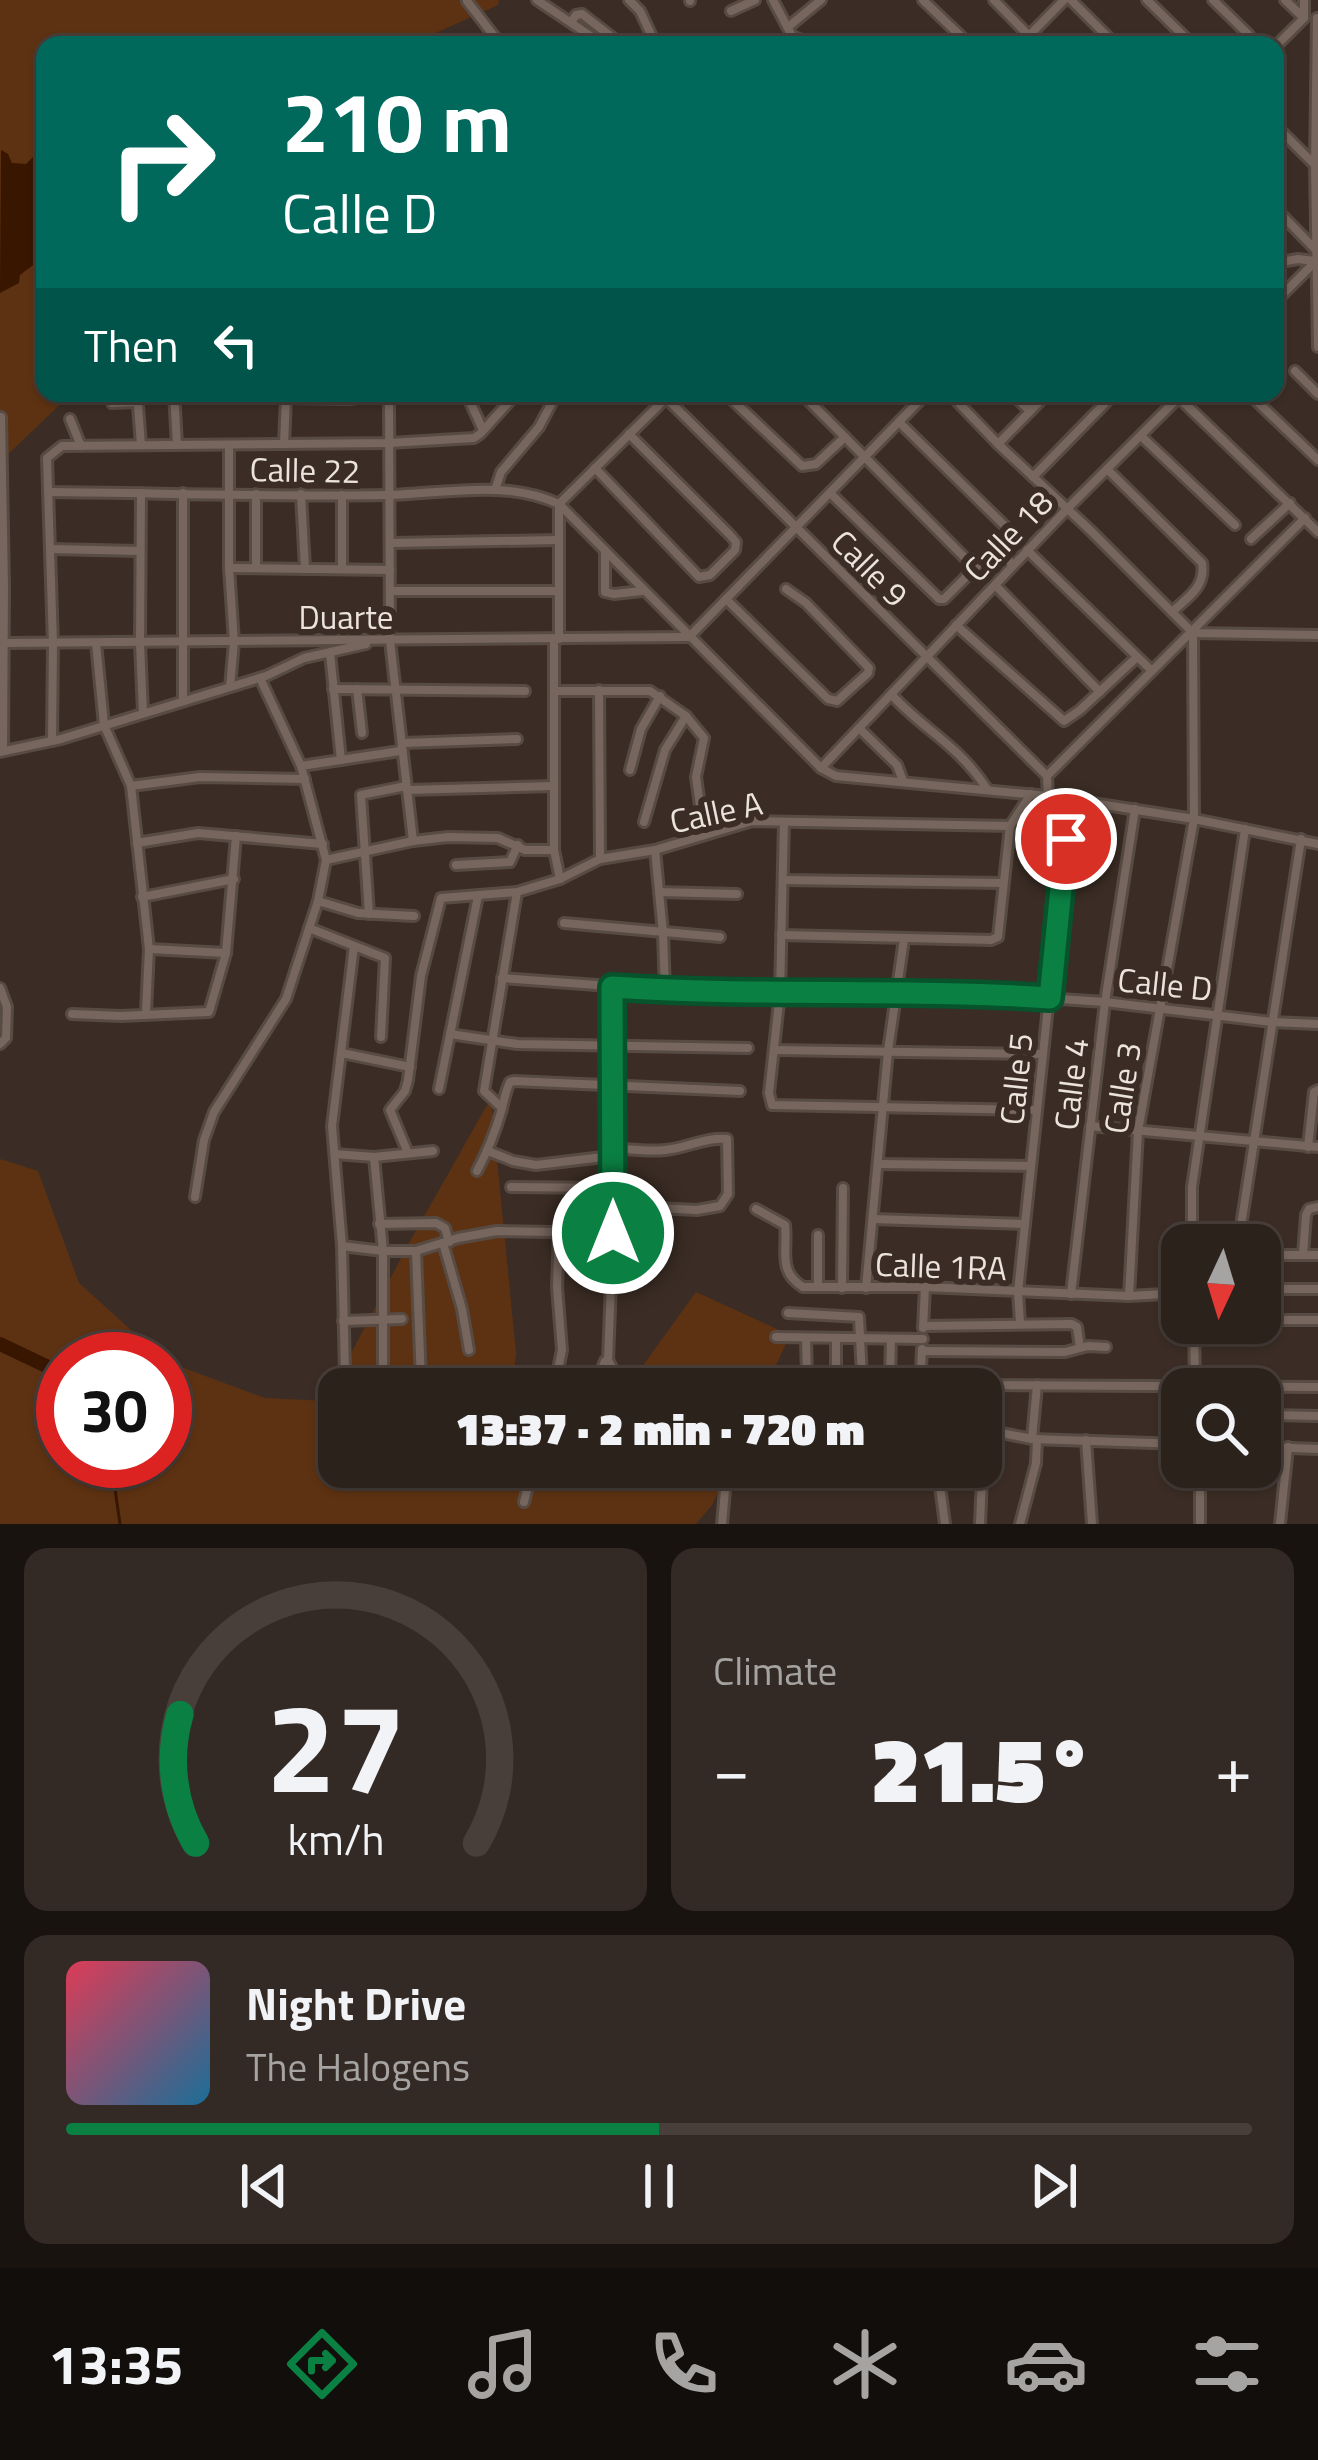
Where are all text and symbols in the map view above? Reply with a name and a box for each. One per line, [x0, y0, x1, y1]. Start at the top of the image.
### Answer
text: 210 m [282, 57, 512, 185]
icon: right [84, 84, 240, 240]
text: Calle D [282, 172, 437, 254]
text: Then [84, 311, 179, 379]
icon: left [203, 312, 269, 378]
street label: Calle 22 [249, 444, 361, 496]
street label: Calle 18 [952, 479, 1064, 593]
street label: Calle 9 [820, 518, 920, 618]
street label: Duarte [298, 592, 394, 642]
street label: Calle A [665, 778, 767, 846]
pin [1015, 788, 1117, 890]
icon: arrive [1033, 806, 1099, 872]
street label: Calle D [1115, 954, 1215, 1014]
street label: Calle 5 [986, 1031, 1046, 1127]
street label: Calle 4 [1041, 1035, 1101, 1133]
street label: Calle 3 [1090, 1039, 1154, 1137]
position arrow [550, 1170, 676, 1296]
north arrow [1161, 1224, 1281, 1344]
map controls [1161, 1224, 1281, 1488]
street label: Calle 1RA [874, 1239, 1008, 1293]
speed limit sign: 30 [36, 1332, 192, 1488]
button: search [1161, 1368, 1281, 1488]
text: 13:37 · 2 min · 720 m [456, 1394, 864, 1462]
text: Climate [713, 1641, 837, 1700]
text: 27 [266, 1651, 405, 1840]
text: 21.5° [871, 1700, 1094, 1837]
text: − [713, 1718, 750, 1819]
text: + [1215, 1718, 1252, 1819]
text: km/h [287, 1805, 384, 1871]
text: Night Drive [246, 1969, 466, 2037]
text: The Halogens [246, 2037, 470, 2096]
icon: previous [231, 2153, 297, 2219]
icon: pause [626, 2153, 692, 2219]
icon: next [1021, 2153, 1087, 2219]
icon: directions [280, 2322, 364, 2406]
icon: music [461, 2322, 545, 2406]
icon: phone [642, 2322, 726, 2406]
icon: climate [823, 2322, 907, 2406]
icon: car [1004, 2322, 1088, 2406]
icon: filters [1185, 2322, 1269, 2406]
text: 13:35 [49, 2323, 183, 2405]

